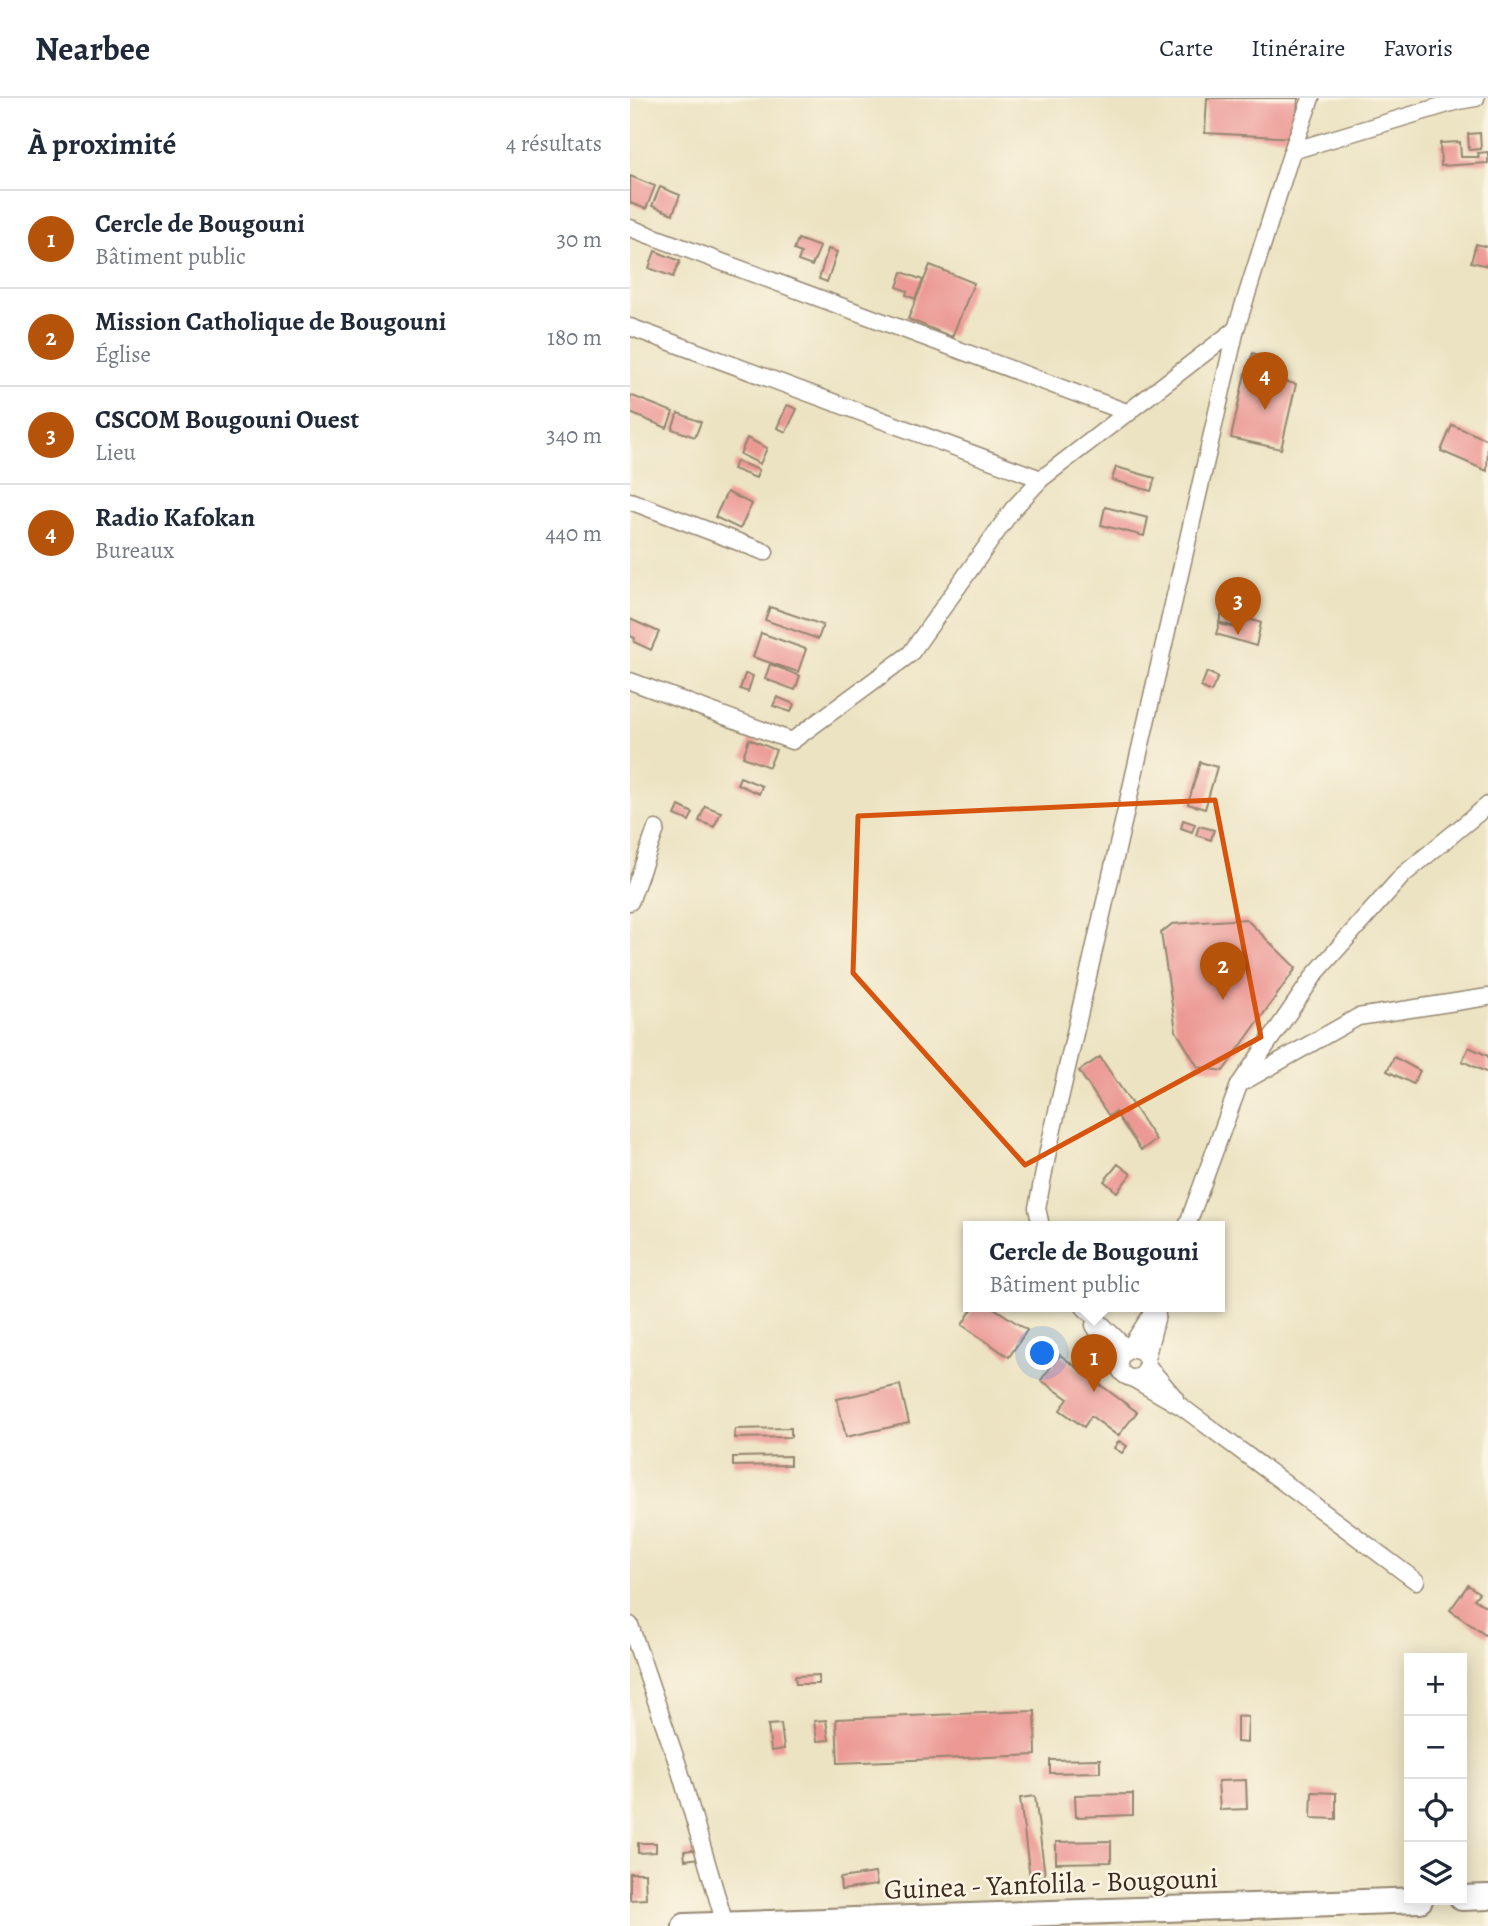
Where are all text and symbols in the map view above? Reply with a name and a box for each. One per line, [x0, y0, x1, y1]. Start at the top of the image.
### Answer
text: Nearbee [35, 26, 150, 71]
text: Carte [1159, 32, 1213, 64]
text: Itinéraire [1251, 32, 1345, 64]
text: Favoris [1383, 32, 1453, 64]
text: À proximité [28, 124, 176, 164]
text: 4 résultats [506, 128, 602, 159]
text: Cercle de Bougouni [95, 206, 305, 241]
text: 1 [47, 224, 55, 255]
text: 30 m [556, 224, 602, 255]
text: Bâtiment public [95, 241, 246, 272]
text: Mission Catholique de Bougouni [95, 304, 446, 339]
text: 2 [45, 322, 57, 353]
text: 180 m [547, 322, 602, 353]
text: Église [95, 339, 151, 370]
pin: 4 [1242, 352, 1288, 410]
text: CSCOM Bougouni Ouest [95, 402, 359, 437]
text: 3 [46, 420, 56, 451]
text: 340 m [546, 420, 602, 451]
text: Lieu [95, 437, 136, 468]
text: Radio Kafokan [95, 500, 255, 535]
text: 4 [46, 518, 56, 549]
text: 440 m [545, 518, 602, 549]
text: Bureaux [95, 535, 174, 566]
pin: 3 [1215, 577, 1261, 635]
pin: 2 [1200, 942, 1246, 1000]
popup [963, 1221, 1225, 1312]
text: Cercle de Bougouni [989, 1234, 1199, 1269]
text: Bâtiment public [989, 1269, 1140, 1300]
pin: 1 [1071, 1334, 1117, 1392]
your location [1025, 1336, 1059, 1370]
map controls [1404, 1653, 1467, 1905]
button: + [1404, 1653, 1467, 1716]
button: − [1404, 1716, 1467, 1779]
button: locate [1404, 1779, 1467, 1842]
button: layers [1404, 1842, 1467, 1905]
street label: Guinea - Yanfolila - Bougouni [883, 1859, 1219, 1909]

